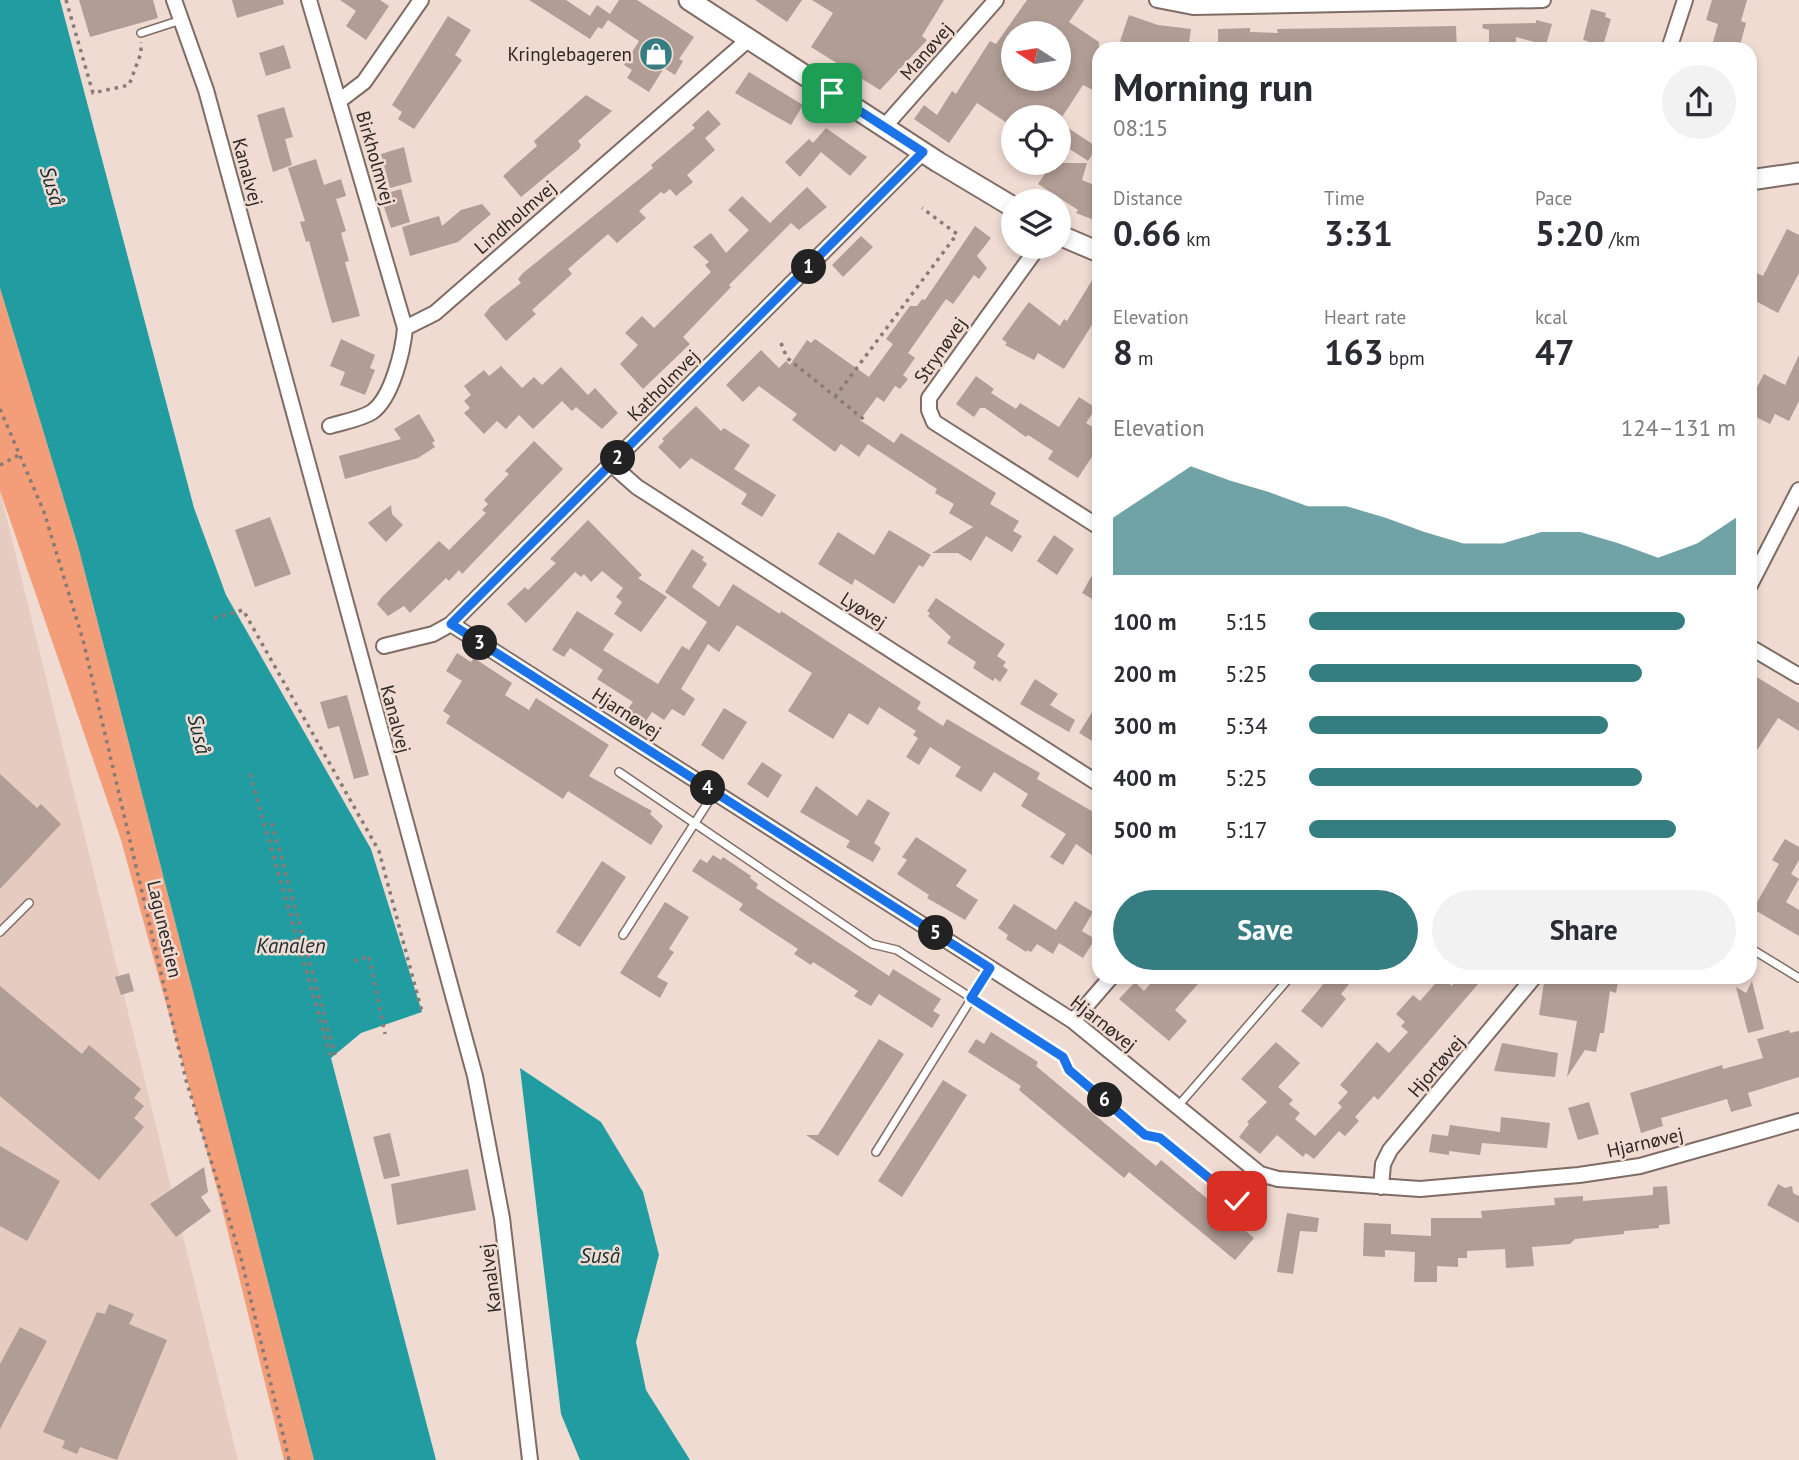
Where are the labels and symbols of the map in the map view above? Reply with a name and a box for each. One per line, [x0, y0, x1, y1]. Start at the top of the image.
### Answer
street label: Manøvej [894, 17, 958, 85]
north arrow [1001, 21, 1071, 91]
shop icon: Kringlebageren [637, 35, 675, 73]
place label: Kringlebageren [508, 42, 632, 66]
pin [802, 63, 862, 123]
street label: Birkholmvej [351, 108, 401, 208]
street label: Kanalvej [227, 135, 269, 209]
water label: Suså [34, 163, 71, 210]
street label: Lindholmvej [469, 175, 561, 259]
pin: 1 [792, 250, 826, 284]
street label: Strynøvej [908, 312, 972, 388]
street label: Katholmvej [622, 344, 704, 426]
pin: 2 [600, 440, 636, 476]
street label: Lyøvej [836, 586, 892, 634]
pin: 3 [462, 626, 498, 660]
street label: Kanalvej [375, 682, 417, 756]
street label: Hjarnøvej [588, 682, 666, 744]
water label: Suså [182, 711, 218, 757]
pin: 4 [690, 770, 726, 806]
street label: Lagunestien [142, 878, 188, 980]
pin: 5 [918, 916, 954, 950]
water label: Kanalen [256, 932, 326, 959]
street label: Hjarnøvej [1066, 990, 1142, 1056]
street label: Hjortøvej [1402, 1030, 1470, 1102]
pin: 6 [1088, 1082, 1122, 1118]
street label: Hjarnøvej [1604, 1122, 1686, 1162]
pin [1207, 1171, 1267, 1231]
street label: Kanalvej [474, 1242, 506, 1314]
water label: Suså [580, 1242, 621, 1269]

